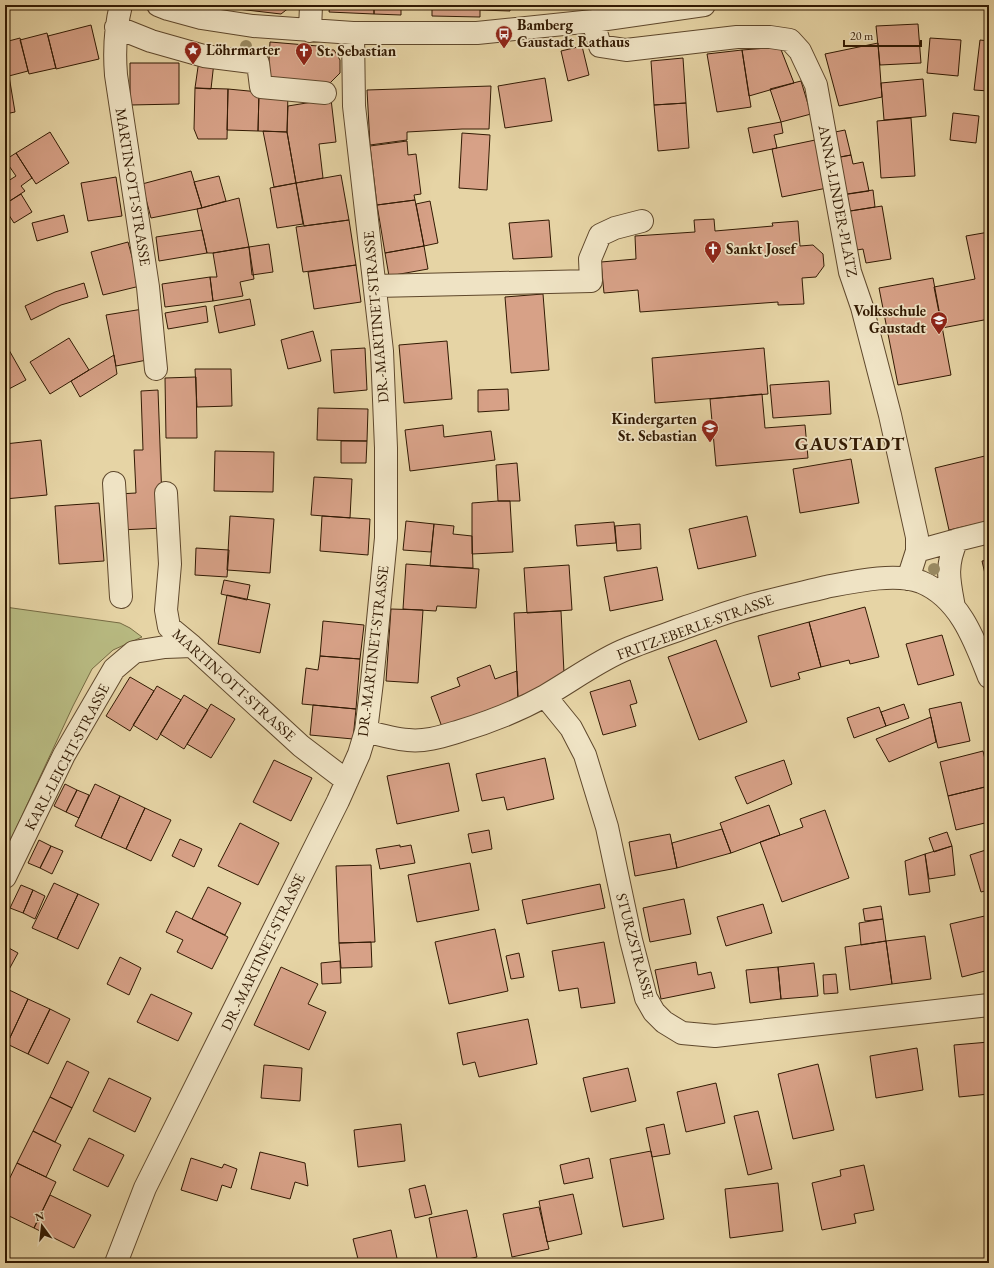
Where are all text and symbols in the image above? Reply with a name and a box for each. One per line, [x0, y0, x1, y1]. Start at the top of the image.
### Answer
place label: Bamberg Gaustadt Rathaus [517, 15, 630, 51]
scale bar [844, 22, 921, 48]
bus stop icon: Bamberg Gaustadt Rathaus [494, 24, 514, 49]
text: 20 m [850, 28, 874, 44]
place icon: Löhrmarter [183, 40, 203, 65]
place label: Löhrmarter [206, 40, 281, 59]
church icon: St. Sebastian [294, 41, 314, 66]
place label: St. Sebastian [317, 41, 397, 60]
street label: MARTIN-OTT-STRASSE [112, 107, 155, 268]
street label: ANNA-LINDER-PLATZ [814, 123, 863, 278]
street label: DR.-MARTINET-STRASSE [358, 230, 392, 404]
church icon: Sankt Josef [703, 239, 723, 264]
place label: Sankt Josef [726, 239, 798, 258]
place label: Volksschule Gaustadt [854, 301, 926, 337]
school or university icon: Volksschule Gaustadt [929, 310, 949, 335]
place label: Kindergarten St. Sebastian [611, 409, 698, 445]
school or university icon: Kindergarten St. Sebastian [700, 418, 720, 443]
district label: GAUSTADT [795, 431, 905, 456]
street label: DR.-MARTINET-STRASSE [353, 564, 393, 738]
street label: FRITZ-EBERLE-STRASSE [614, 589, 776, 664]
street label: MARTIN-OTT-STRASSE [169, 624, 300, 746]
street label: KARL-LEICHT-STRASSE [20, 680, 114, 833]
street label: DR.-MARTINET-STRASSE [216, 870, 309, 1033]
street label: STURZSTRASSE [612, 891, 659, 1001]
north arrow [22, 1206, 62, 1246]
text: N [33, 1208, 46, 1224]

